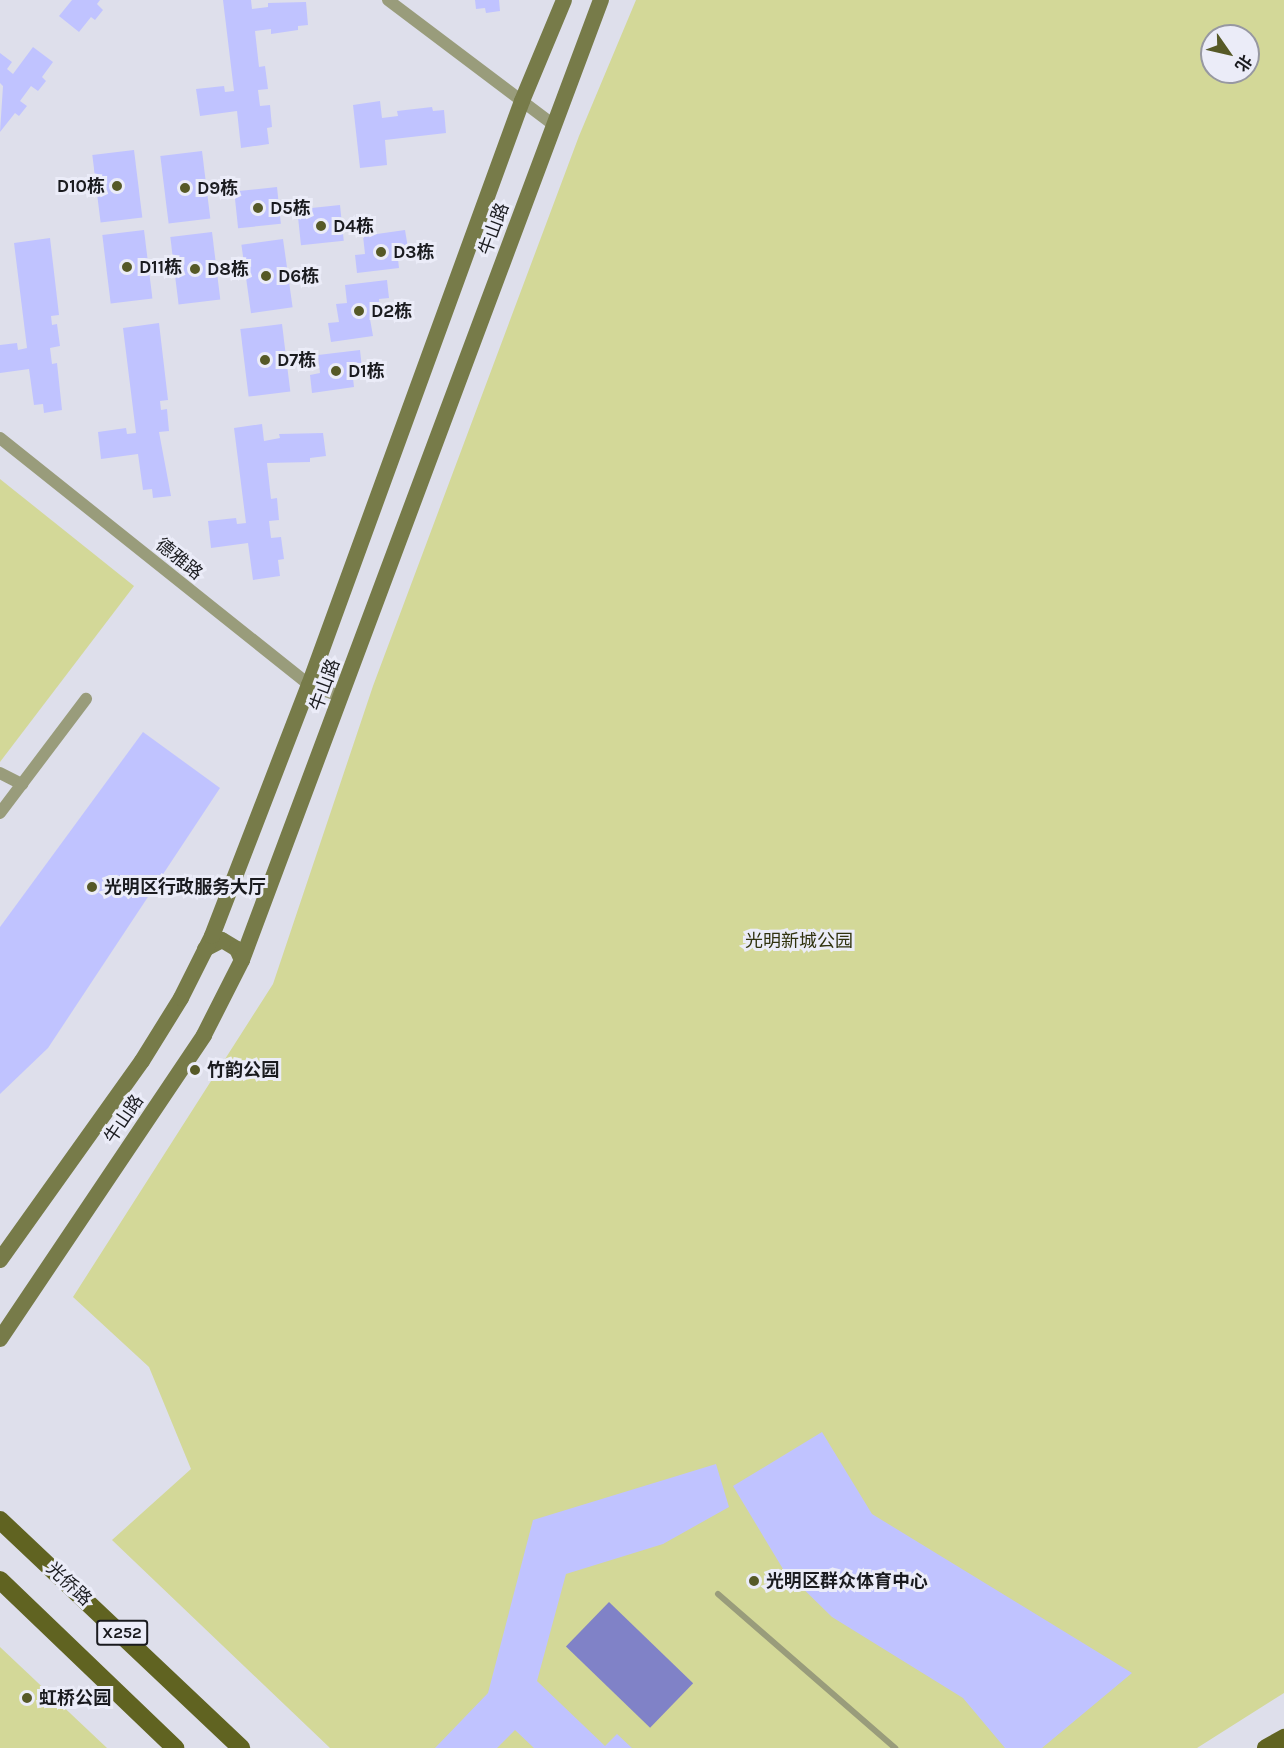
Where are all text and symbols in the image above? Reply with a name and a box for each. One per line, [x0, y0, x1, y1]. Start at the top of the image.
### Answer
north arrow [1200, 24, 1260, 84]
text: 北 [1231, 51, 1256, 75]
place label: D10栋 [57, 175, 105, 197]
place label: D9栋 [197, 177, 238, 199]
marker: D10栋 [110, 179, 124, 193]
marker: D9栋 [178, 181, 192, 195]
place label: D5栋 [270, 197, 311, 219]
street label: 牛山路 [475, 200, 513, 258]
marker: D5栋 [251, 201, 265, 215]
place label: D4栋 [333, 215, 374, 237]
marker: D4栋 [314, 219, 328, 233]
place label: D3栋 [393, 241, 435, 263]
marker: D3栋 [374, 245, 388, 259]
place label: D11栋 [139, 256, 182, 278]
place label: D8栋 [207, 258, 249, 280]
marker: D11栋 [120, 260, 134, 274]
marker: D8栋 [188, 262, 202, 276]
place label: D6栋 [278, 265, 319, 287]
marker: D6栋 [259, 269, 273, 283]
place label: D2栋 [371, 300, 412, 322]
marker: D2栋 [352, 304, 366, 318]
place label: D7栋 [277, 349, 316, 371]
marker: D7栋 [258, 353, 272, 367]
place label: D1栋 [348, 360, 385, 382]
marker: D1栋 [329, 364, 343, 378]
street label: 德雅路 [151, 534, 207, 584]
street label: 牛山路 [306, 656, 344, 714]
place label: 光明区行政服务大厅 [104, 876, 266, 898]
marker: 光明区行政服务大厅 [85, 880, 99, 894]
park label: 光明新城公园 [745, 930, 853, 952]
place label: 竹韵公园 [207, 1059, 279, 1081]
marker: 竹韵公园 [188, 1063, 202, 1077]
street label: 牛山路 [100, 1091, 148, 1147]
street label: 光侨路 [42, 1558, 96, 1610]
place label: 光明区群众体育中心 [766, 1570, 928, 1592]
marker: 光明区群众体育中心 [747, 1574, 761, 1588]
road number: X252 [95, 1620, 149, 1646]
place label: 虹桥公园 [39, 1687, 111, 1709]
marker: 虹桥公园 [20, 1691, 34, 1705]

